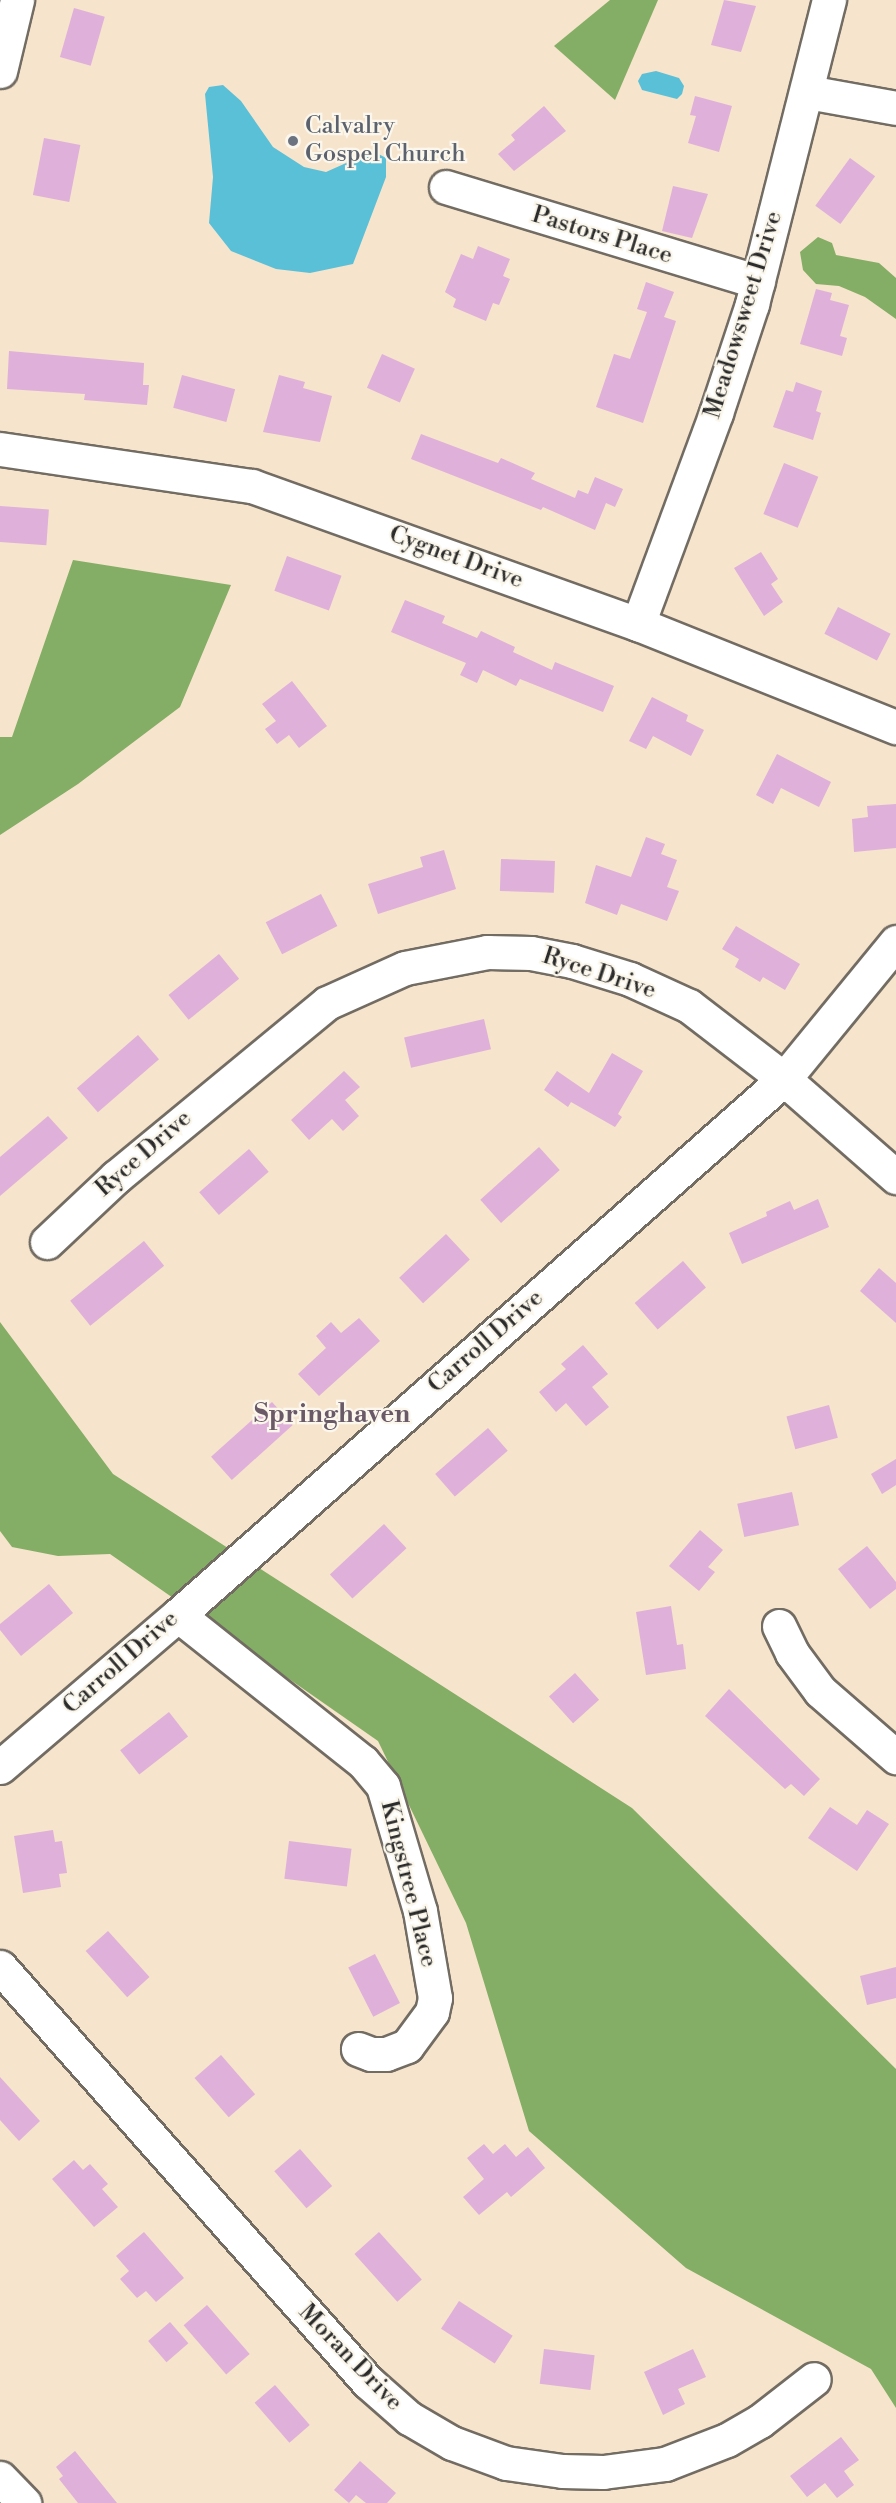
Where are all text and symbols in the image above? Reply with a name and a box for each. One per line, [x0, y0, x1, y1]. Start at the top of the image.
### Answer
place label: Calvalry Gospel Church [305, 113, 466, 169]
marker: Calvalry Gospel Church [286, 134, 300, 148]
street label: Pastors Place [528, 201, 676, 271]
street label: Meadowsweet Drive [699, 208, 789, 422]
street label: Cygnet Drive [385, 520, 527, 596]
street label: Ryce Drive [539, 942, 659, 1006]
street label: Ryce Drive [90, 1105, 198, 1203]
street label: Carroll Drive [422, 1284, 550, 1400]
district label: Springhaven [254, 1399, 410, 1431]
street label: Carroll Drive [57, 1605, 185, 1721]
street label: Kingstree Place [373, 1798, 443, 1970]
street label: Moran Drive [292, 2299, 408, 2417]

